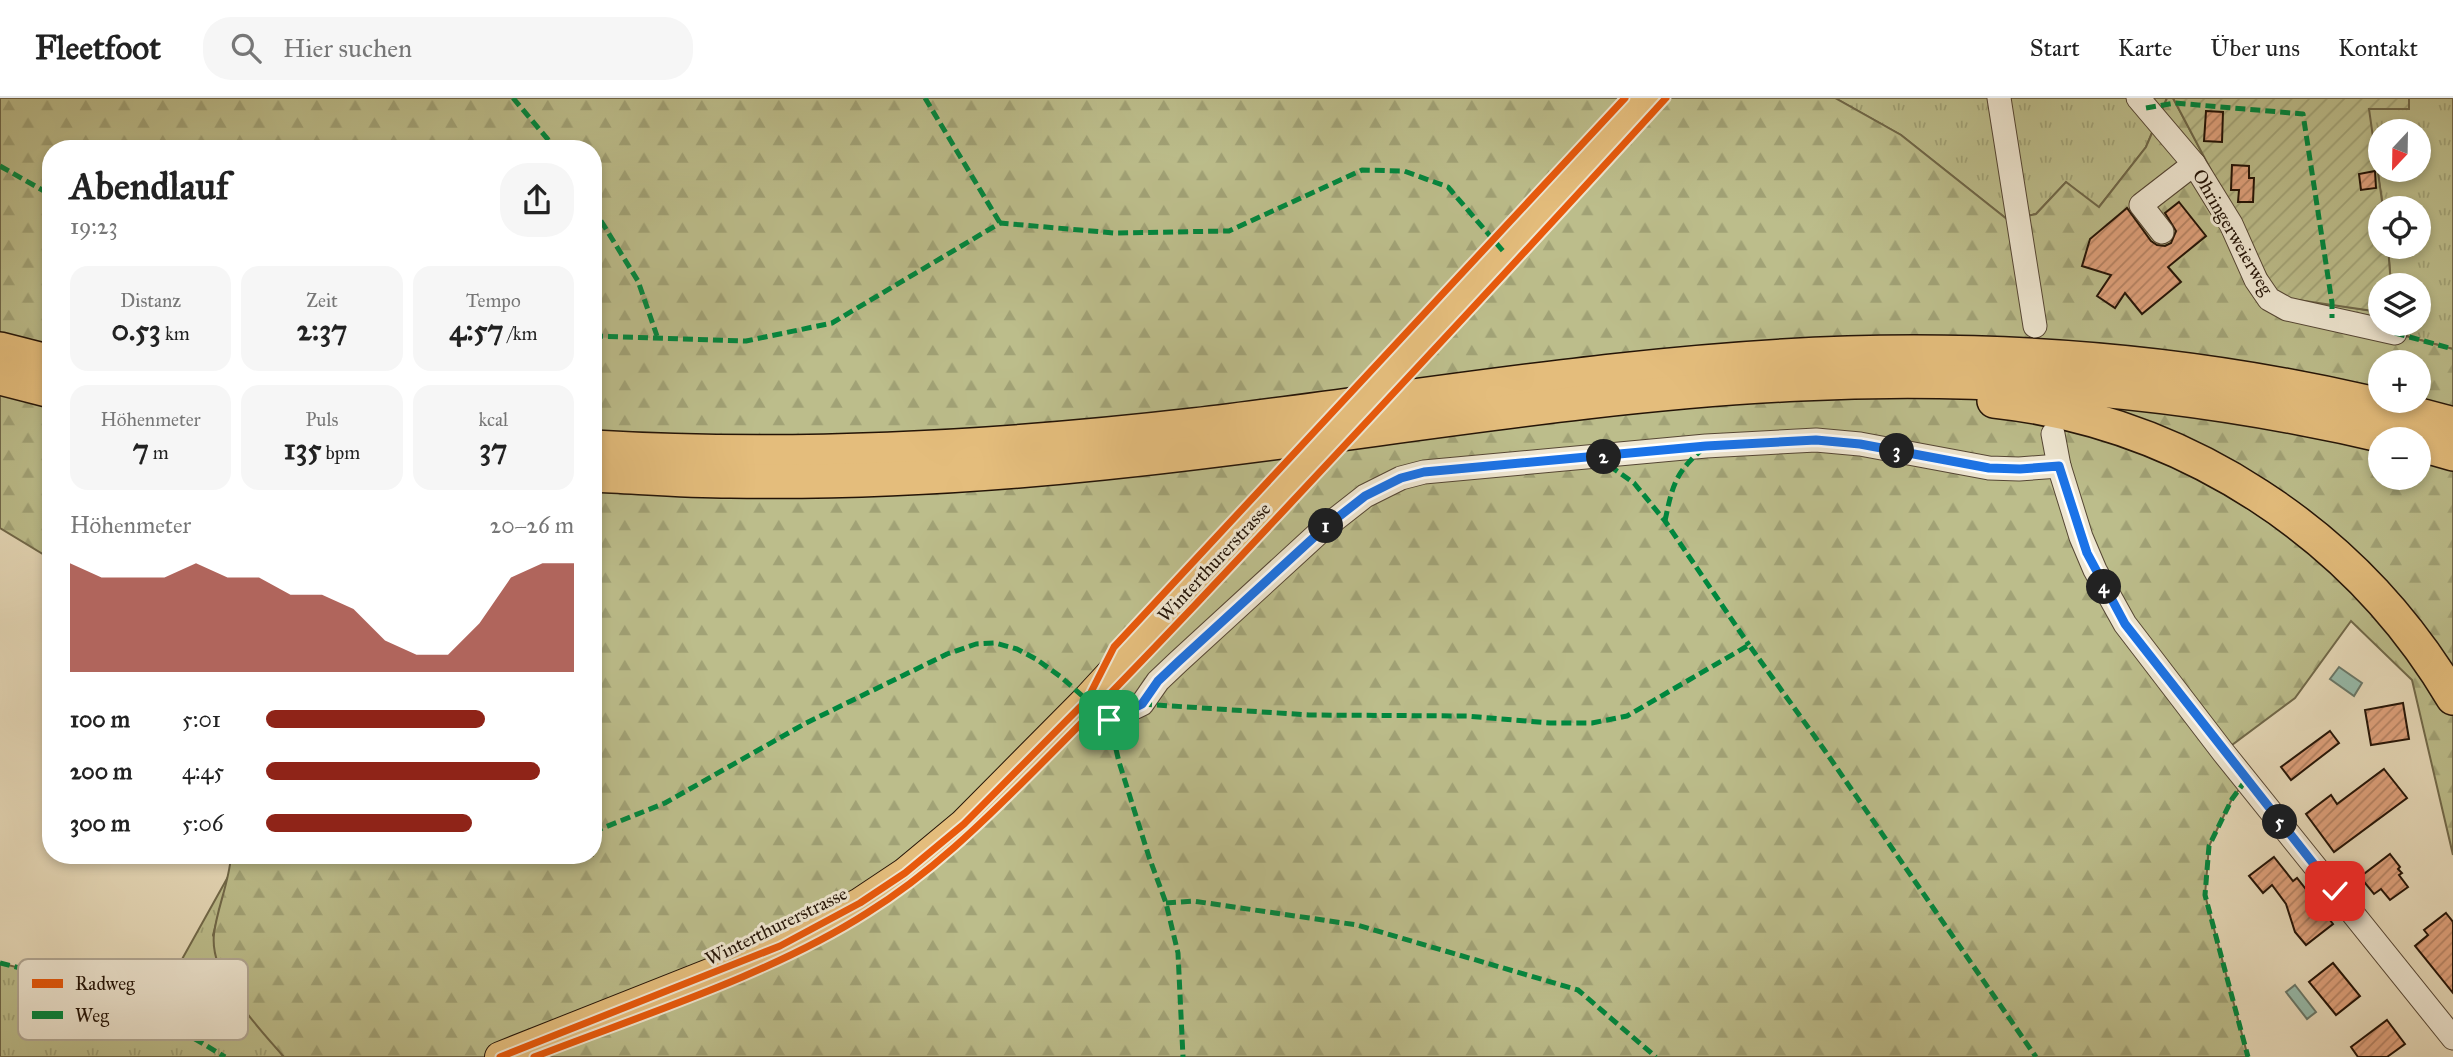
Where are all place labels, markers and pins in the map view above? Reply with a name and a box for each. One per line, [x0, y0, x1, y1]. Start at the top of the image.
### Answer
pin: 3 [1880, 434, 1914, 468]
pin: 2 [1586, 440, 1622, 474]
pin: 1 [1308, 508, 1344, 544]
pin: 4 [2086, 570, 2122, 604]
pin [1079, 690, 1139, 750]
pin: 5 [2262, 804, 2298, 840]
pin [2305, 861, 2365, 921]

